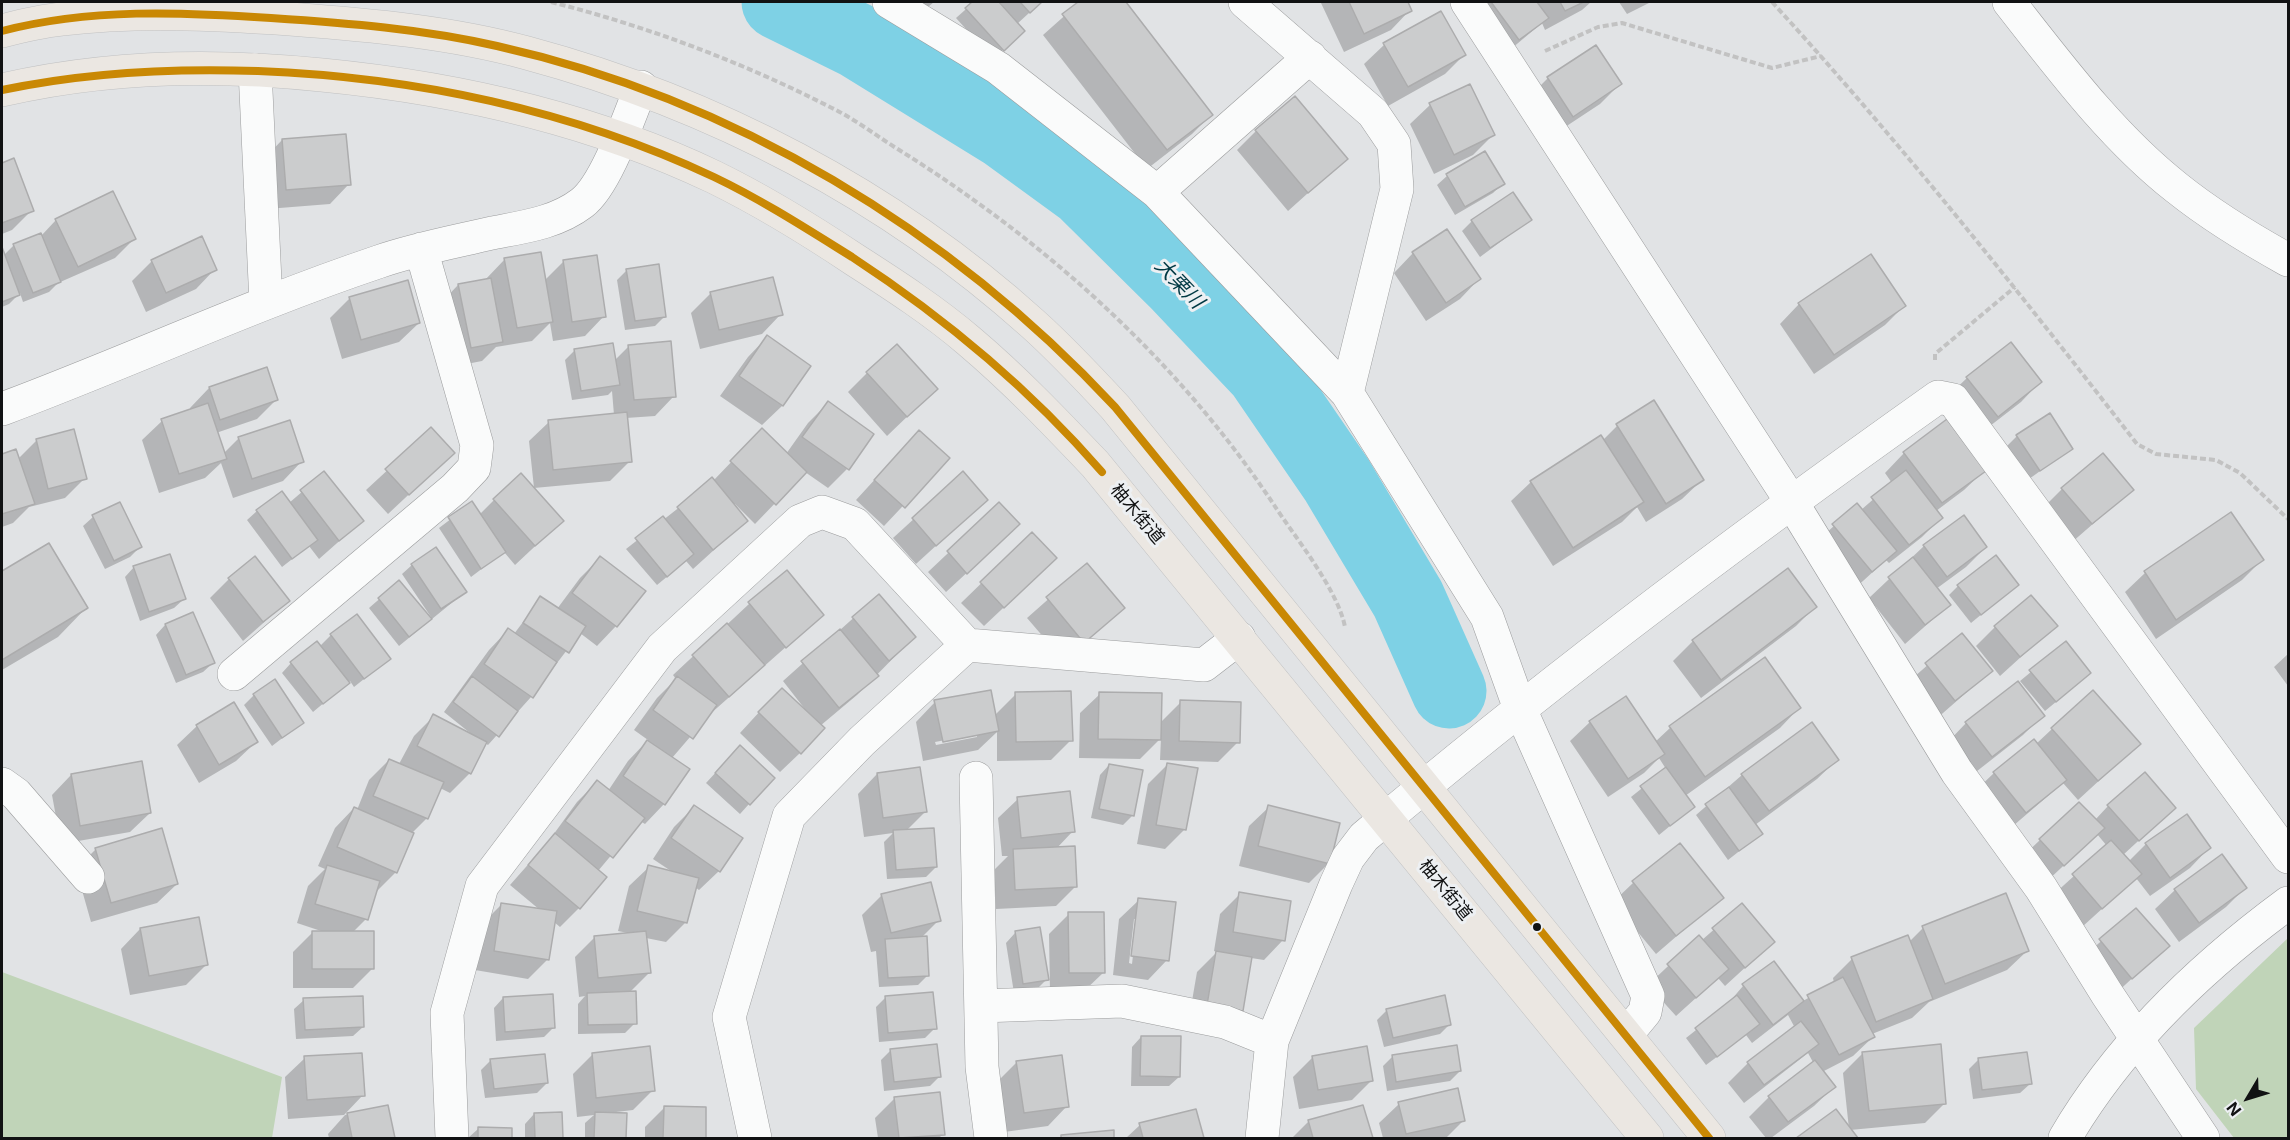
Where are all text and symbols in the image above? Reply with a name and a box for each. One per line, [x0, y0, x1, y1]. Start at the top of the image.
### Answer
water label: 大栗川 [1150, 254, 1208, 314]
street label: 柚木街道 [1106, 479, 1168, 549]
street label: 柚木街道 [1414, 855, 1476, 925]
unlabelled marker [1531, 921, 1543, 933]
north arrow [2218, 1068, 2278, 1128]
text: N [2222, 1098, 2245, 1120]

